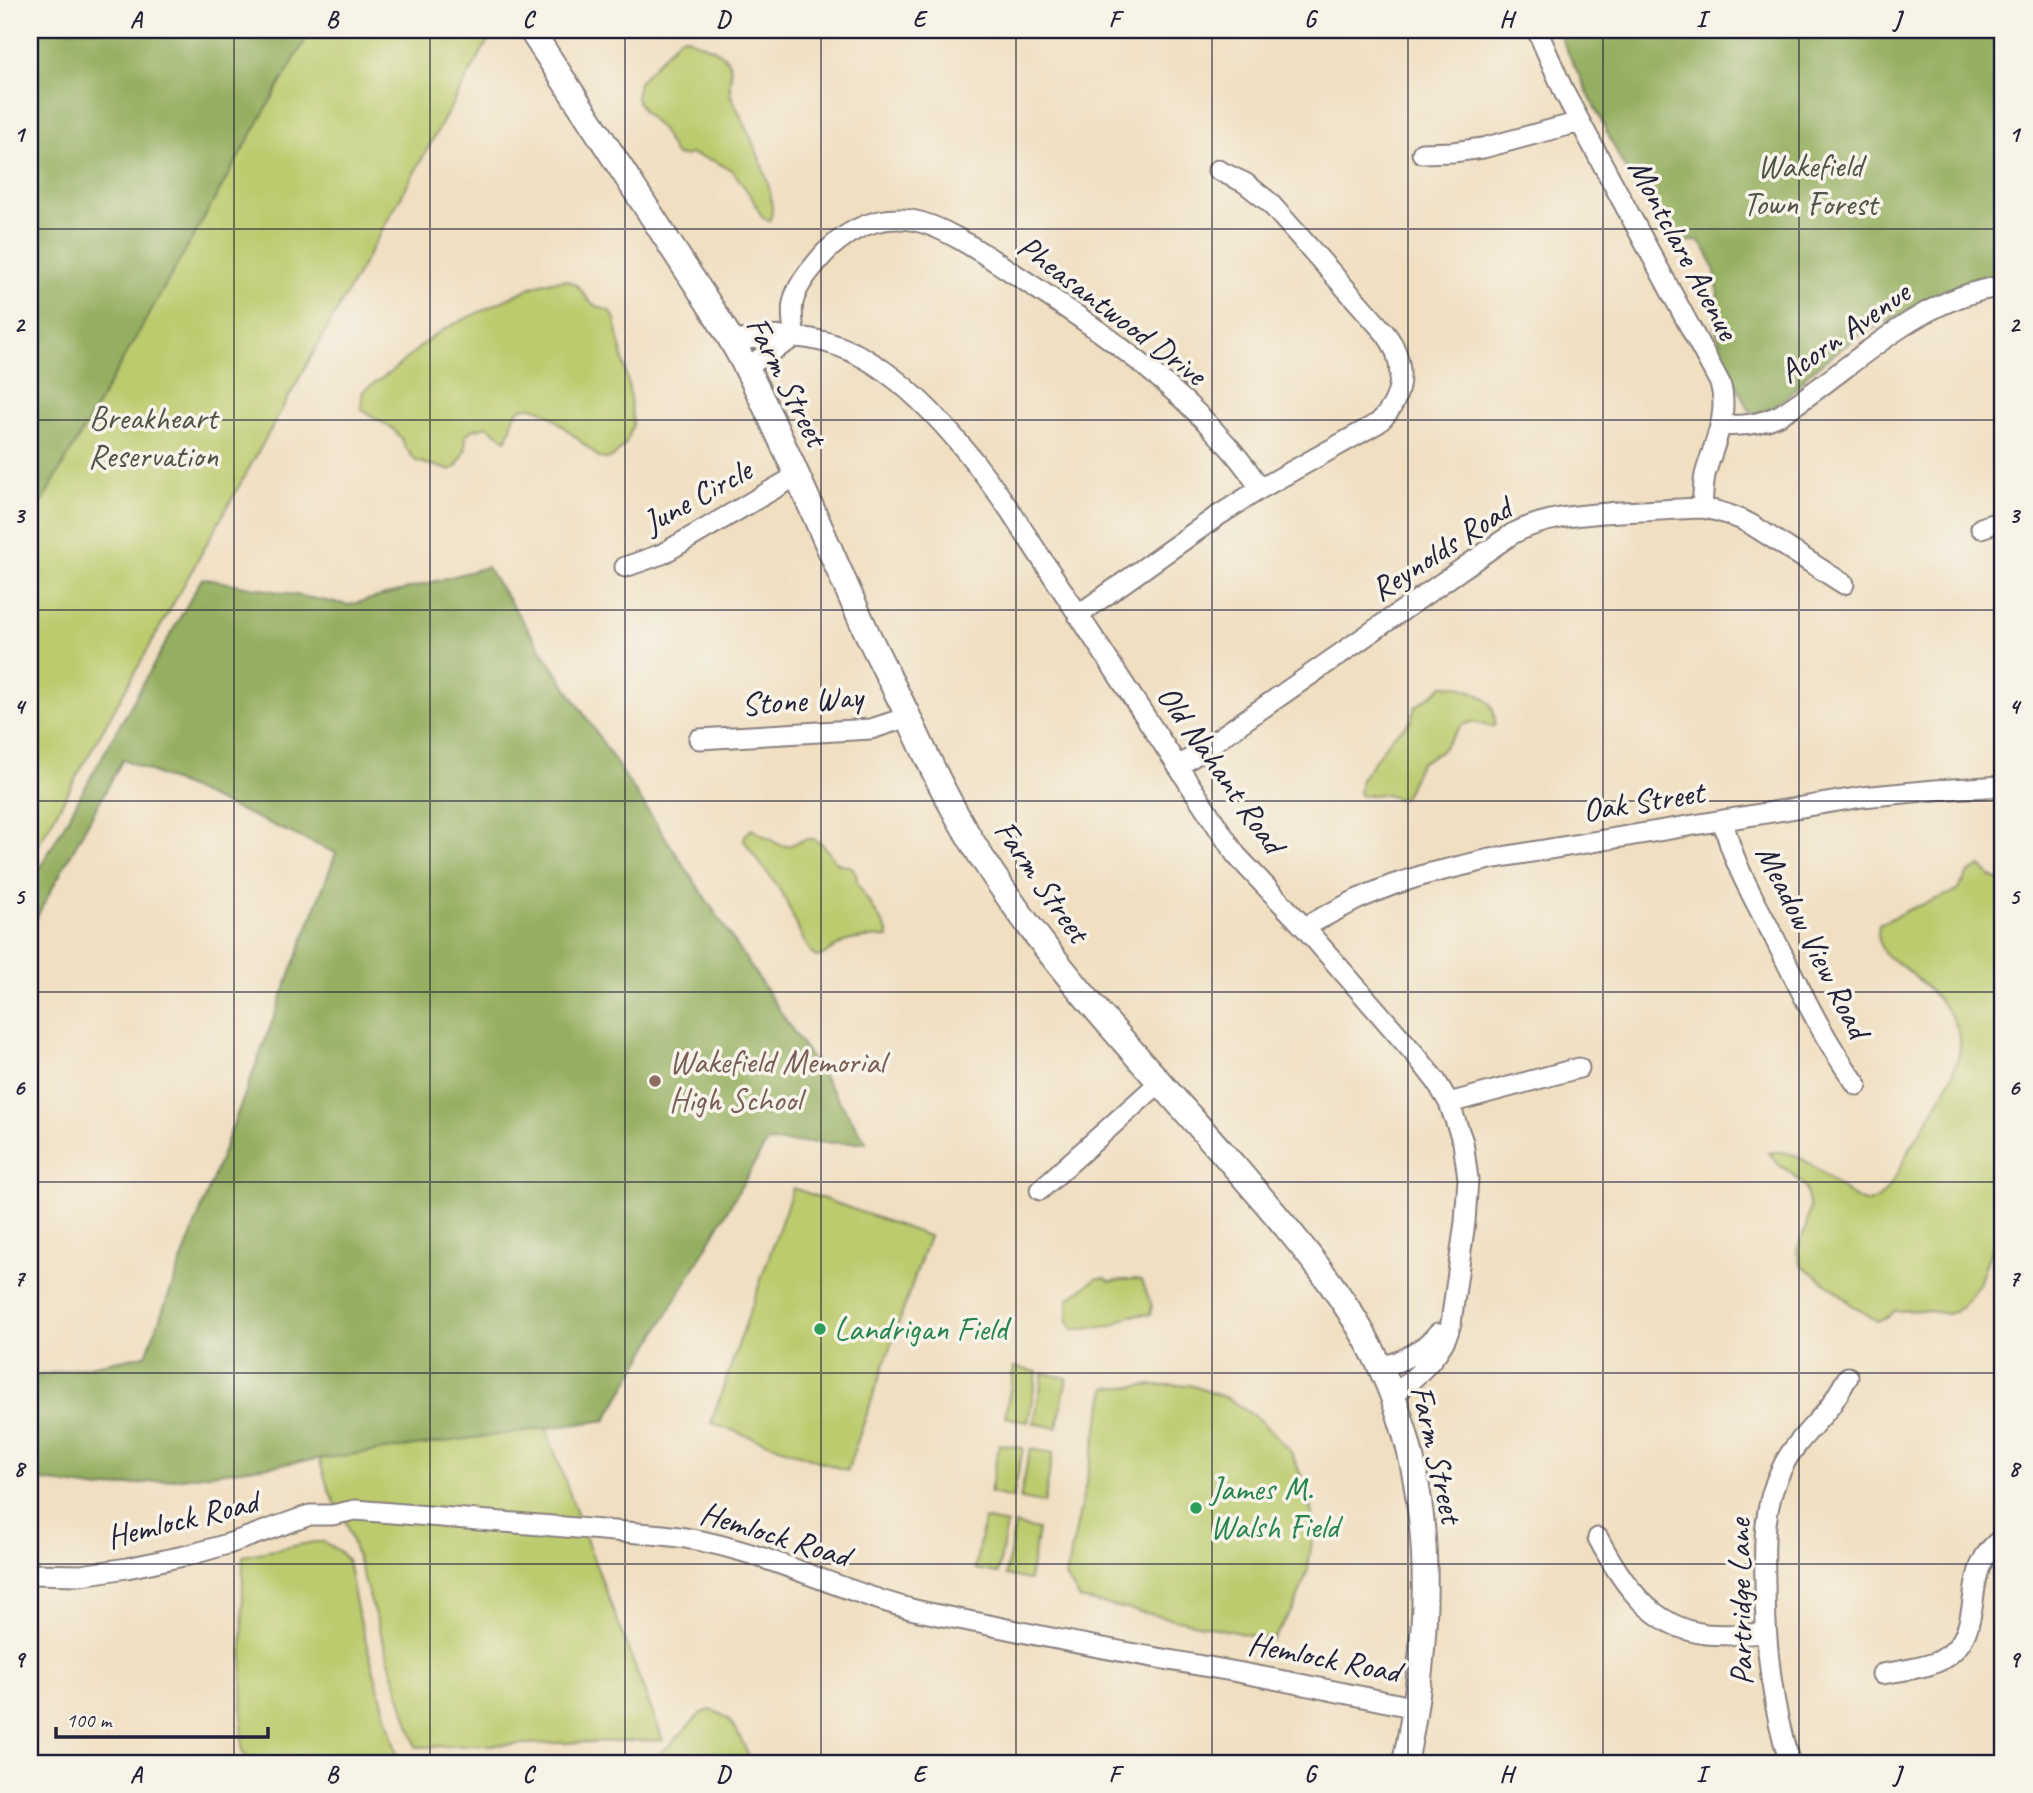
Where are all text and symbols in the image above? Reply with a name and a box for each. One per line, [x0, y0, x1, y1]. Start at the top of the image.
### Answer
text: A [130, 5, 144, 34]
text: B [326, 5, 340, 34]
text: C [523, 5, 537, 34]
text: D [716, 5, 732, 34]
text: E [913, 5, 929, 34]
text: F [1109, 5, 1125, 34]
text: G [1304, 5, 1319, 34]
text: H [1499, 5, 1517, 34]
text: I [1696, 5, 1711, 34]
text: J [1891, 5, 1904, 34]
text: 1 [14, 120, 27, 149]
text: 1 [2009, 120, 2022, 149]
park label: Wakefield Town Forest [1743, 145, 1880, 225]
street label: Montclare Avenue [1619, 151, 1750, 349]
street label: Pheasantwood Drive [1009, 225, 1217, 396]
street label: Acorn Avenue [1770, 270, 1920, 392]
street label: Farm Street [737, 309, 839, 456]
text: 2 [14, 310, 27, 339]
text: 2 [2009, 310, 2022, 339]
park label: Breakheart Reservation [88, 397, 220, 477]
street label: June Circle [634, 448, 761, 544]
street label: Reynolds Road [1362, 485, 1524, 610]
text: 3 [14, 501, 27, 530]
text: 3 [2009, 501, 2022, 530]
street label: Stone Way [740, 675, 867, 725]
street label: Old Nahant Road [1148, 677, 1297, 866]
text: 4 [14, 692, 27, 721]
text: 4 [2009, 692, 2022, 721]
street label: Oak Street [1579, 770, 1710, 831]
street label: Farm Street [985, 812, 1101, 953]
street label: Meadow View Road [1746, 837, 1882, 1049]
text: 5 [14, 882, 26, 911]
text: 5 [2009, 882, 2021, 911]
place label: Wakefield Memorial High School [669, 1041, 890, 1121]
text: 6 [14, 1073, 27, 1102]
marker: Wakefield Memorial High School [647, 1073, 663, 1089]
text: 6 [2009, 1073, 2022, 1102]
text: 7 [14, 1264, 27, 1293]
text: 7 [2009, 1264, 2022, 1293]
place label: Landrigan Field [834, 1308, 1012, 1350]
marker: Landrigan Field [812, 1321, 828, 1337]
street label: Farm Street [1401, 1381, 1474, 1530]
text: 8 [14, 1454, 27, 1483]
text: 8 [2009, 1454, 2022, 1483]
place label: James M. Walsh Field [1208, 1468, 1344, 1548]
street label: Hemlock Road [102, 1479, 267, 1558]
street label: Hemlock Road [695, 1491, 859, 1578]
marker: James M. Walsh Field [1188, 1500, 1204, 1516]
street label: Partridge Lane [1718, 1516, 1762, 1686]
street label: Hemlock Road [1245, 1622, 1408, 1693]
text: 9 [14, 1645, 27, 1674]
text: 9 [2009, 1645, 2022, 1674]
scale bar [56, 1695, 268, 1739]
text: 100 m [66, 1707, 113, 1733]
text: A [130, 1760, 144, 1789]
text: B [326, 1760, 340, 1789]
text: C [523, 1760, 537, 1789]
text: D [716, 1760, 732, 1789]
text: E [913, 1760, 929, 1789]
text: F [1109, 1760, 1125, 1789]
text: G [1304, 1760, 1319, 1789]
text: H [1499, 1760, 1517, 1789]
text: I [1696, 1760, 1711, 1789]
text: J [1891, 1760, 1904, 1789]

